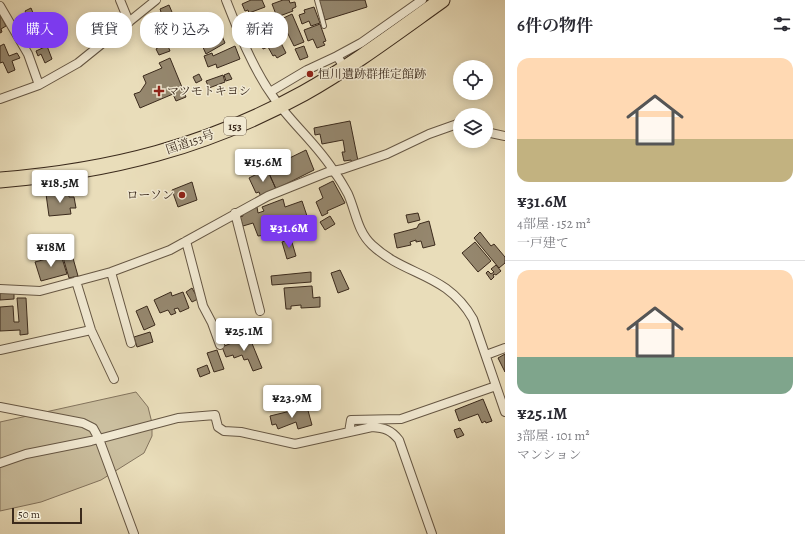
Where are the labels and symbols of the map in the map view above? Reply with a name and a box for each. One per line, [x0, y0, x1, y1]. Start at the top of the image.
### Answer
place label: 恒川遺跡群推定館跡 [318, 66, 426, 82]
marker: 恒川遺跡群推定館跡 [305, 69, 315, 79]
place label: マツモトキヨシ [167, 83, 251, 99]
marker: マツモトキヨシ [154, 86, 164, 96]
road number: 153 [224, 117, 246, 135]
street label: 国道153号 [164, 126, 216, 158]
pin: ¥15.6M [230, 149, 296, 183]
pin: ¥18.5M [27, 170, 93, 204]
place label: ローソン [126, 187, 174, 203]
marker: ローソン [177, 190, 187, 200]
pin: ¥31.6M [256, 215, 322, 249]
pin: ¥18M [27, 234, 75, 268]
pin: ¥25.1M [211, 318, 277, 352]
pin: ¥23.9M [259, 385, 325, 419]
scale bar [12, 506, 82, 525]

